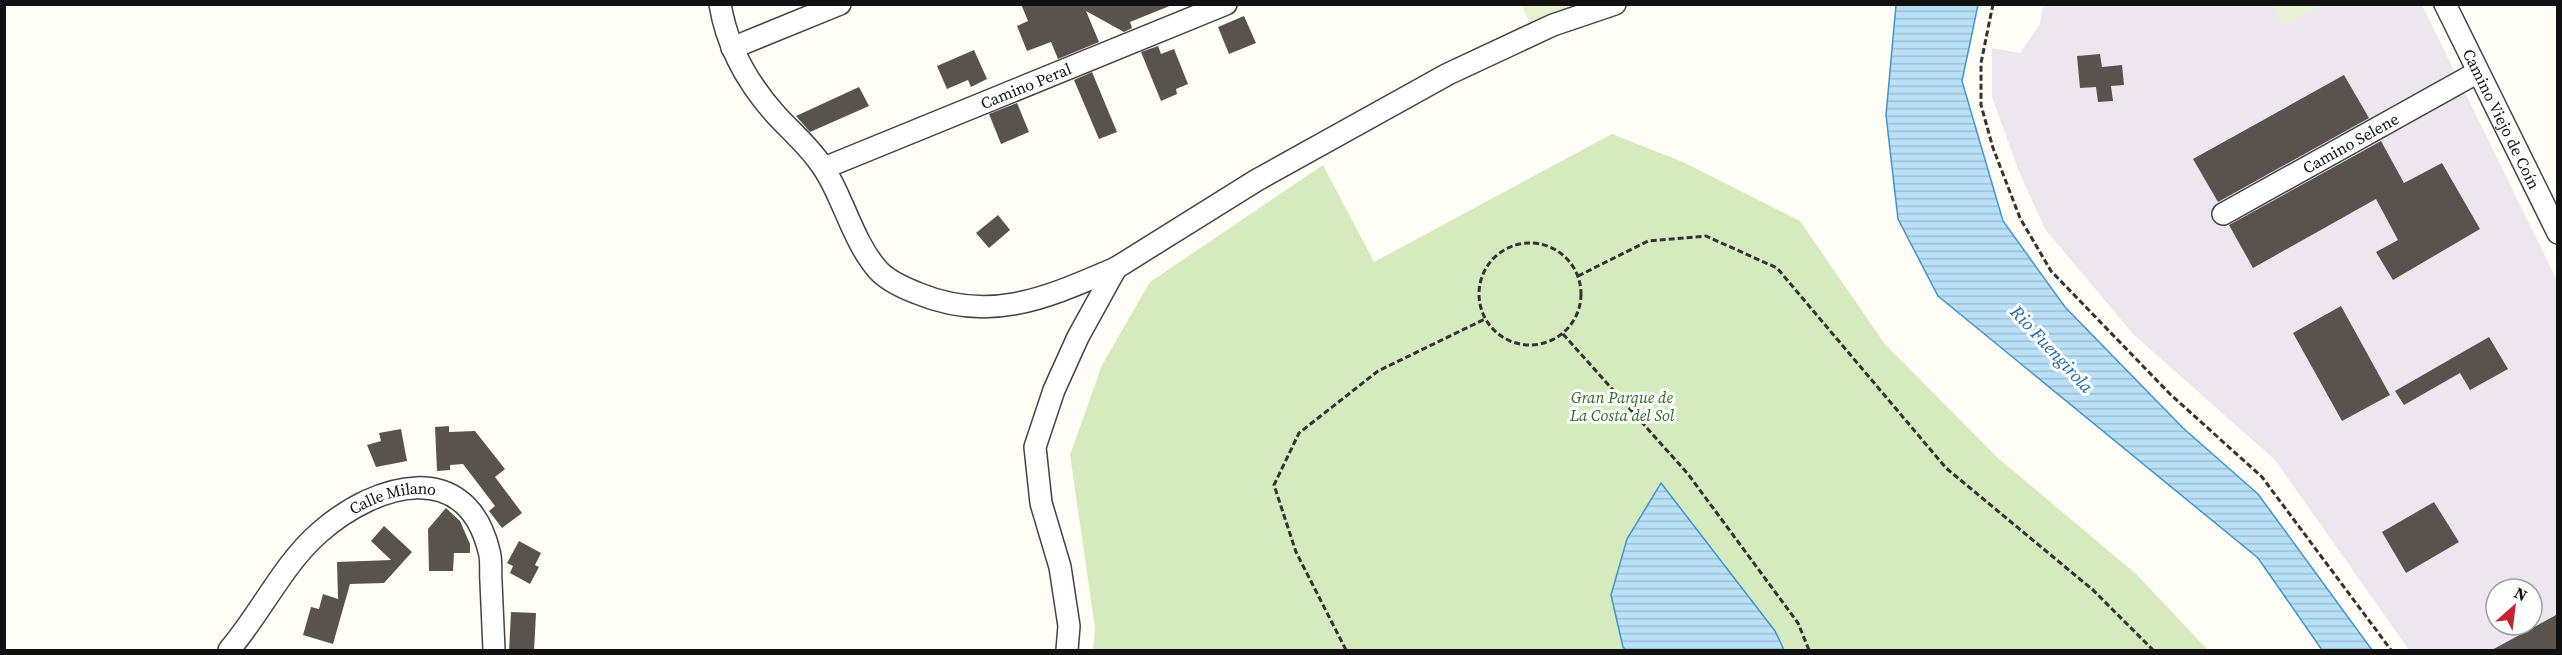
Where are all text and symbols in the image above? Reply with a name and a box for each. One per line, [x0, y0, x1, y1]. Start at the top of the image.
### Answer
street label: Camino Viejo de Coín [2458, 45, 2546, 193]
street label: Camino Peral [977, 57, 1075, 114]
street label: Camino Selene [2299, 107, 2403, 179]
water label: Rio Fuengirola [2004, 299, 2099, 399]
park label: Gran Parque de La Costa del Sol [1569, 386, 1675, 426]
street label: Calle Milano [345, 477, 438, 519]
north arrow [2484, 577, 2544, 637]
text: N [2511, 581, 2532, 606]

